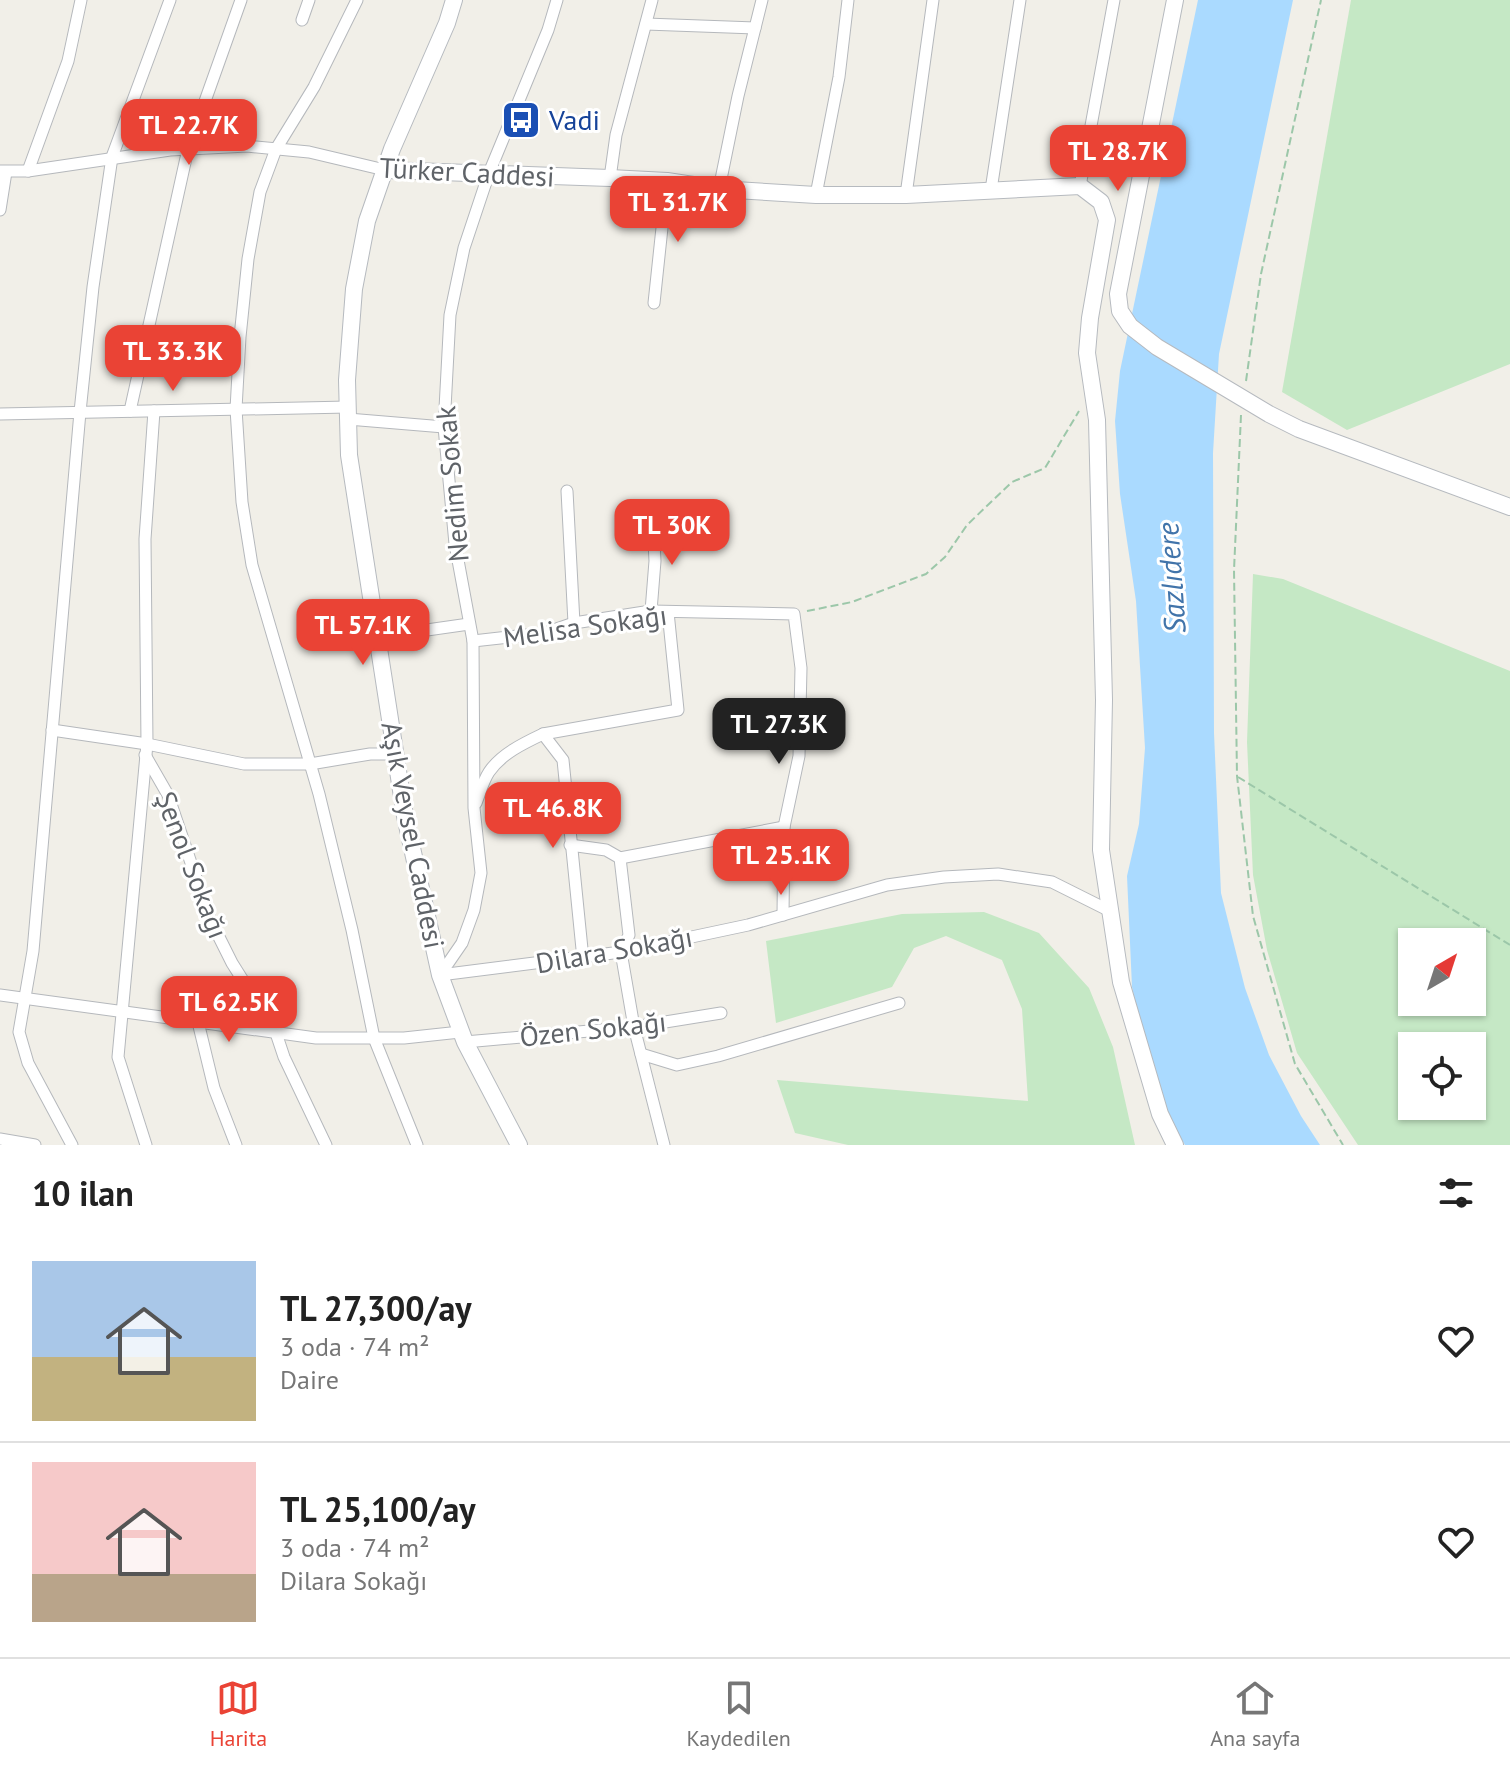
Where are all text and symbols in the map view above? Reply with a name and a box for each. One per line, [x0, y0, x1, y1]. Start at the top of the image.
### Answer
pin: TL 22.7K [106, 99, 272, 167]
bus stop icon: Vadi [500, 99, 542, 141]
place label: Vadi [548, 101, 600, 138]
text: TL 22.7K [139, 108, 239, 141]
pin: TL 28.7K [1035, 125, 1201, 193]
text: TL 28.7K [1068, 134, 1168, 167]
street label: Türker Caddesi [379, 148, 556, 195]
pin: TL 31.7K [595, 176, 761, 244]
text: TL 31.7K [628, 185, 728, 218]
pin: TL 33.3K [90, 325, 256, 393]
text: TL 33.3K [123, 334, 223, 367]
street label: Nedim Sokak [426, 404, 477, 564]
pin: TL 30K [607, 499, 737, 567]
text: TL 30K [633, 508, 712, 541]
water label: Sazlıdere [1147, 521, 1194, 635]
street label: Melisa Sokağı [501, 596, 669, 655]
pin: TL 57.1K [280, 599, 446, 667]
text: TL 57.1K [314, 608, 412, 641]
pin: TL 27.3K [696, 698, 862, 766]
text: TL 27.3K [730, 707, 828, 740]
street label: Aşık Veysel Caddesi [373, 718, 454, 952]
pin: TL 46.8K [470, 782, 636, 850]
street label: Şenol Sokağı [147, 786, 237, 944]
text: TL 46.8K [503, 791, 603, 824]
pin: TL 25.1K [698, 829, 864, 897]
text: TL 25.1K [731, 838, 831, 871]
street label: Dilara Sokağı [533, 918, 695, 981]
north arrow [1398, 928, 1486, 1016]
map controls [1398, 928, 1486, 1120]
pin: TL 62.5K [146, 976, 312, 1044]
text: TL 62.5K [179, 985, 279, 1018]
street label: Özen Sokağı [518, 1002, 668, 1055]
button: locate [1398, 1032, 1486, 1120]
text: 10 ilan [32, 1171, 134, 1215]
icon: filters [1434, 1171, 1478, 1215]
text: TL 27,300/ay [280, 1286, 472, 1330]
icon: home [96, 1293, 192, 1389]
icon: heart [1434, 1319, 1478, 1363]
text: 3 oda · 74 m² [280, 1330, 429, 1363]
text: Daire [280, 1363, 339, 1396]
text: TL 25,100/ay [280, 1487, 476, 1531]
icon: home [96, 1494, 192, 1590]
icon: heart [1434, 1520, 1478, 1564]
text: 3 oda · 74 m² [280, 1531, 429, 1564]
text: Dilara Sokağı [280, 1564, 427, 1597]
tab: Harita [210, 1676, 267, 1752]
tab: Kaydedilen [687, 1676, 791, 1752]
tab: Ana sayfa [1210, 1676, 1300, 1752]

